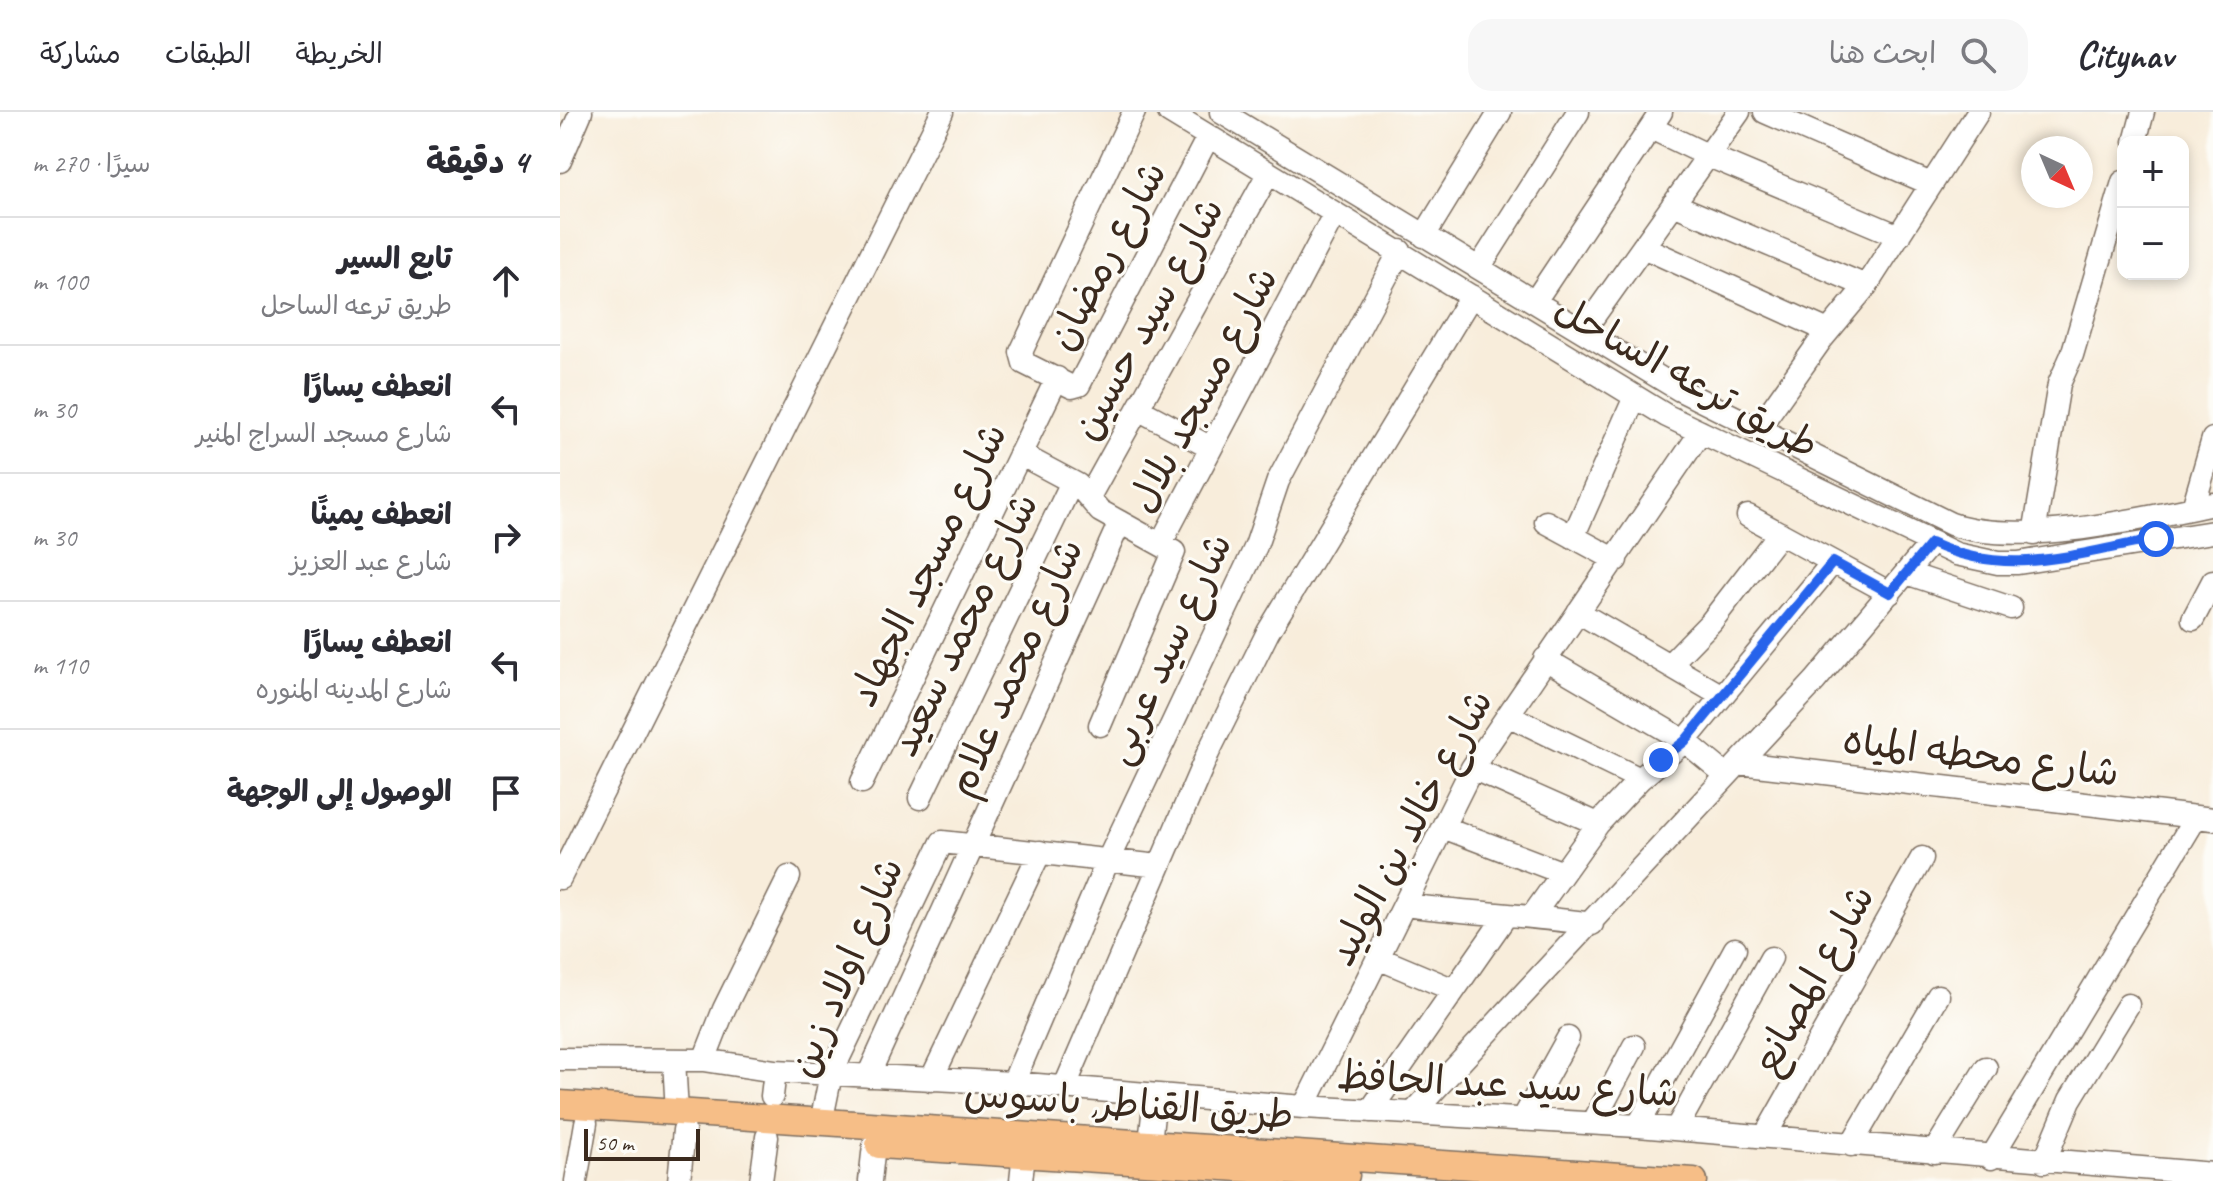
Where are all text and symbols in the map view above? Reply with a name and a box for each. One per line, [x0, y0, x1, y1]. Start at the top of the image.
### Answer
search box [1468, 19, 2028, 91]
text: Citynav [2076, 32, 2173, 79]
icon: search [1956, 33, 2000, 77]
text: ابحث هنا [1829, 34, 1936, 72]
text: مشاركة [40, 36, 121, 71]
text: الطبقات [165, 36, 251, 71]
text: الخريطة [295, 36, 383, 71]
north arrow [2021, 136, 2093, 208]
map controls [2117, 136, 2189, 280]
button: + [2117, 136, 2189, 208]
text: 4 دقيقة [426, 140, 528, 183]
text: سيرًا · 270 m [32, 147, 151, 180]
street label: شارع رمضان [1036, 152, 1179, 360]
street label: شارع سيد حسين [1061, 188, 1237, 449]
button: − [2117, 208, 2189, 280]
text: تابع السير [338, 239, 452, 277]
street label: شارع مسجد بلال [1117, 258, 1291, 522]
icon: ahead [484, 259, 528, 303]
text: 100 m [32, 265, 88, 298]
street label: طريق ترعه الساحل [1546, 284, 1827, 470]
text: طريق ترعه الساحل [261, 289, 452, 322]
text: انعطف يسارًا [303, 367, 452, 405]
icon: left [484, 387, 528, 431]
text: 30 m [32, 393, 76, 426]
street label: شارع مسجد الجهاد [838, 414, 1020, 715]
text: شارع مسجد السراج المنير [196, 417, 452, 450]
street label: شارع محمد سعيد [879, 485, 1051, 765]
text: انعطف يمينًا [311, 495, 452, 533]
icon: right [484, 515, 528, 559]
text: 30 m [32, 521, 76, 554]
route start [2138, 521, 2174, 557]
street label: شارع سيد عربى [1093, 525, 1245, 773]
street label: شارع محمد علام [936, 530, 1099, 806]
text: شارع عبد العزيز [290, 545, 452, 578]
text: انعطف يسارًا [303, 623, 452, 661]
icon: left [484, 643, 528, 687]
text: 110 m [32, 649, 88, 682]
text: شارع المدينه المنوره [255, 673, 452, 706]
street label: شارع خالد بن الوليد [1316, 681, 1506, 975]
street label: شارع محطه المياه [1840, 714, 2122, 800]
route end [1643, 742, 1679, 778]
icon: arrive [484, 771, 528, 815]
text: الوصول إلى الوجهة [227, 772, 452, 810]
street label: شارع اولاد زين [777, 850, 916, 1086]
street label: شارع المصانع [1740, 876, 1888, 1085]
street label: شارع سيد عبد الحافظ [1336, 1050, 1680, 1120]
street label: طريق القناطر, باسوس [962, 1068, 1295, 1140]
scale bar [584, 1125, 700, 1161]
text: 50 m [596, 1129, 633, 1157]

